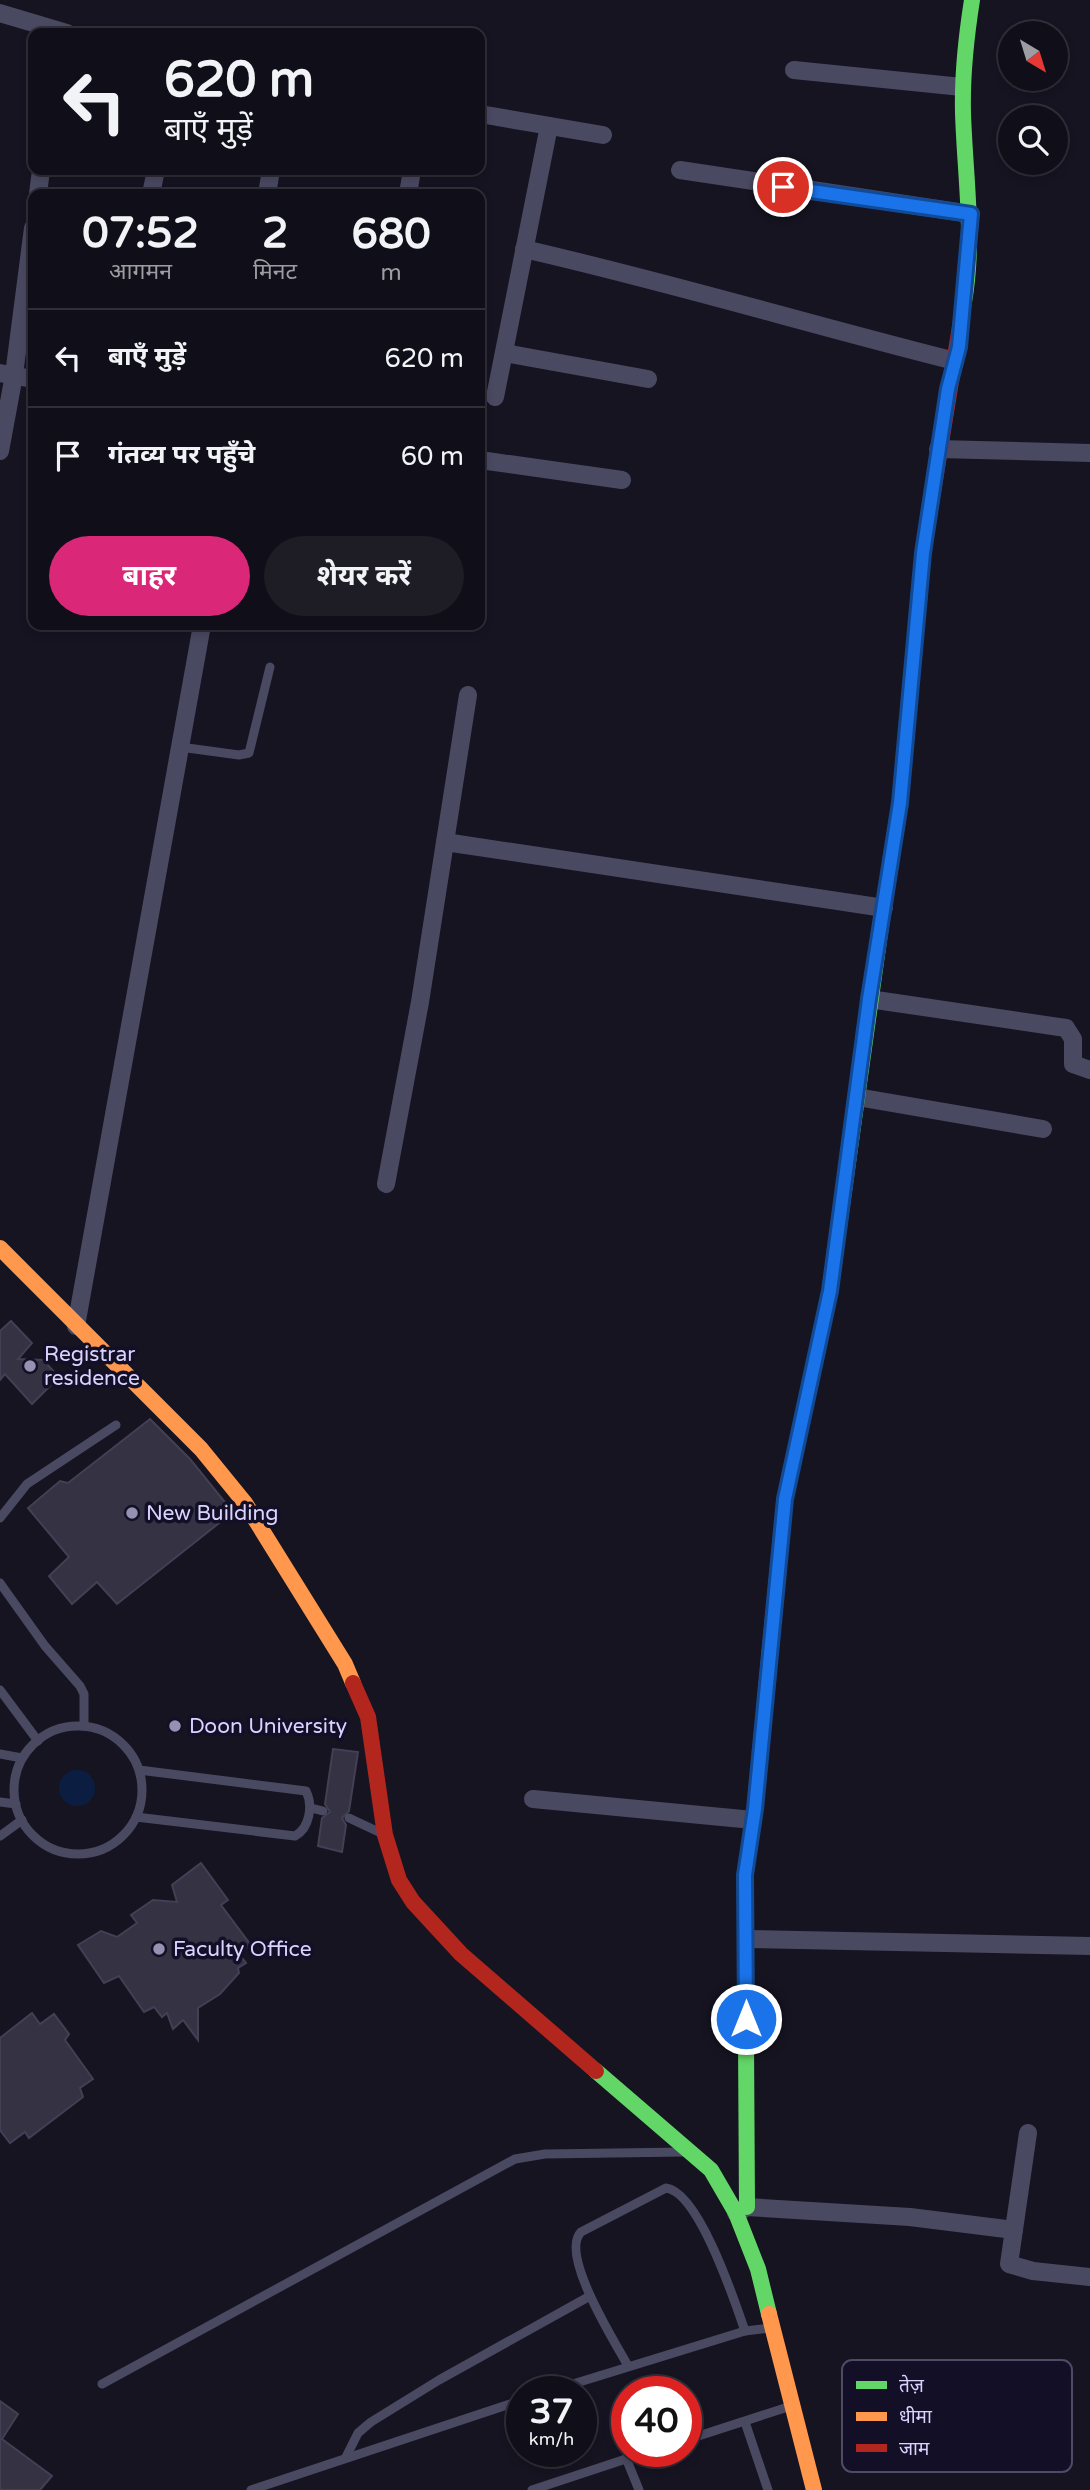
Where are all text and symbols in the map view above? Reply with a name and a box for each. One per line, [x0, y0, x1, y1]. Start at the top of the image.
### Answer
north arrow [998, 21, 1068, 91]
map controls [998, 21, 1068, 175]
text: 620 m [164, 51, 314, 110]
icon: left [49, 56, 140, 147]
button: search [998, 105, 1068, 175]
text: बाएँ मुड़ें [164, 111, 253, 149]
pin [753, 157, 813, 217]
icon: arrive [764, 168, 802, 206]
text: 07:52 [82, 208, 199, 259]
text: 2 [262, 208, 288, 259]
text: 680 [352, 209, 431, 260]
text: आगमन [109, 258, 172, 286]
text: मिनट [253, 258, 297, 286]
text: m [381, 259, 402, 287]
icon: left [49, 339, 87, 377]
text: बाएँ मुड़ें [108, 341, 186, 372]
text: 620 m [384, 343, 464, 374]
icon: arrive [49, 437, 87, 475]
text: गंतव्य पर पहुँचे [108, 439, 255, 470]
text: 60 m [401, 441, 464, 472]
button: बाहर [49, 536, 250, 616]
button: शेयर करें [264, 536, 464, 616]
place label: Registrar residence [44, 1342, 140, 1391]
marker: Registrar residence [22, 1358, 38, 1374]
place label: New Building [146, 1501, 279, 1526]
marker: New Building [124, 1505, 140, 1521]
place label: Doon University [189, 1714, 347, 1739]
marker: Doon University [167, 1718, 183, 1734]
place label: Faculty Office [173, 1937, 312, 1962]
marker: Faculty Office [151, 1941, 167, 1957]
position arrow [709, 1982, 783, 2056]
legend [842, 2360, 1072, 2472]
text: तेज़ [899, 2374, 925, 2397]
speed limit sign: 40 [611, 2376, 702, 2467]
text: 37 [530, 2391, 573, 2433]
text: धीमा [899, 2406, 933, 2428]
text: km/h [529, 2428, 574, 2450]
text: जाम [899, 2438, 930, 2460]

